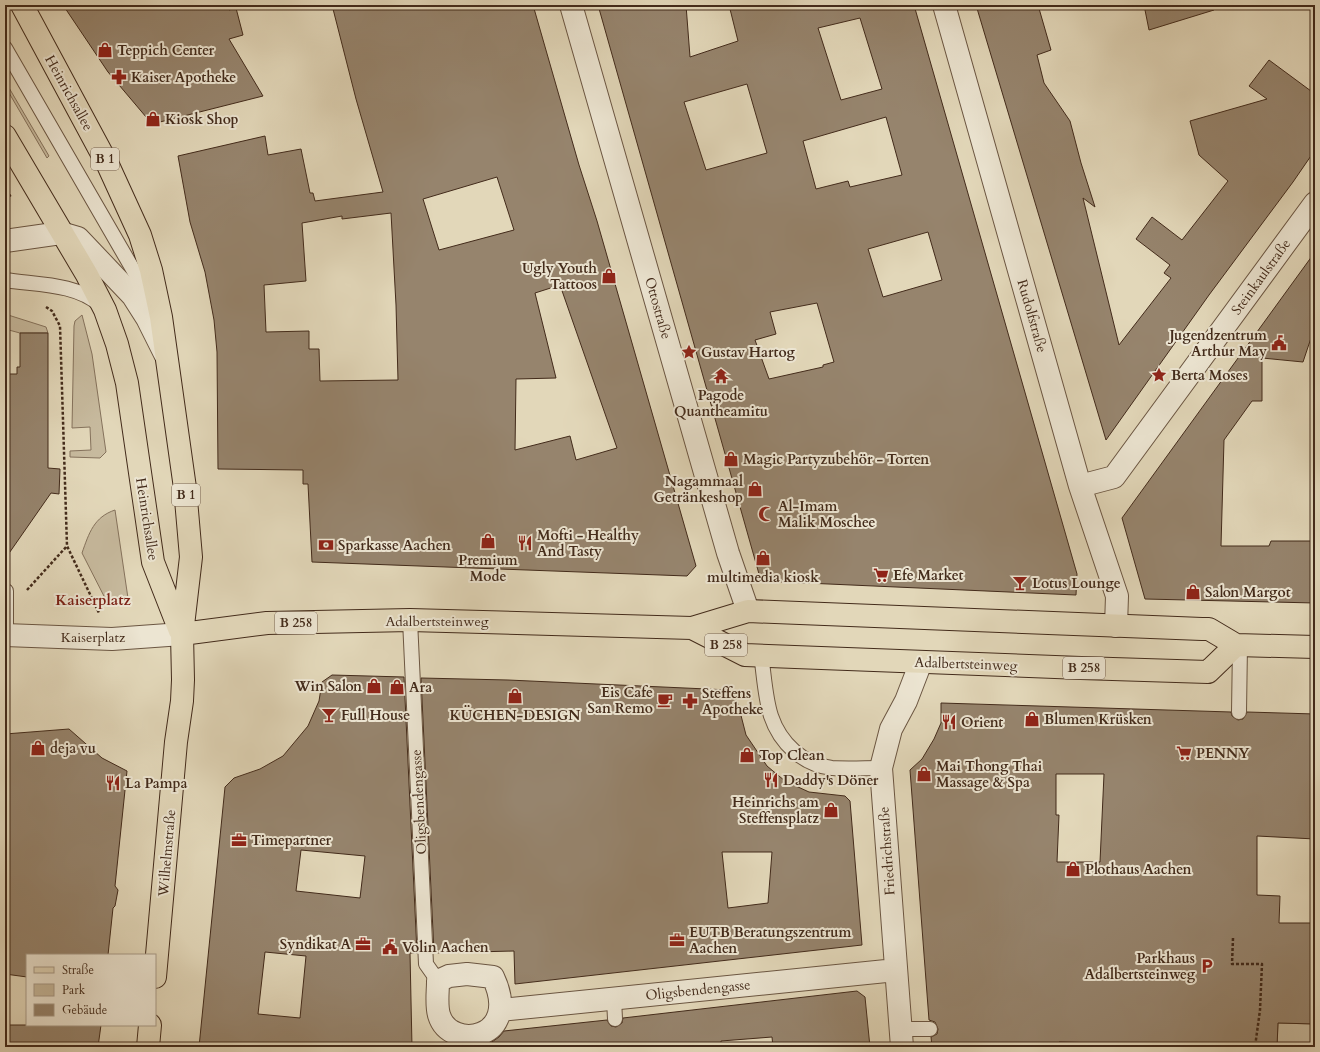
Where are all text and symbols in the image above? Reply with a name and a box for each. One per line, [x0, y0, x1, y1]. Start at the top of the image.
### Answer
shop icon: Teppich Center [96, 41, 114, 59]
place label: Teppich Center [117, 41, 215, 60]
street label: Heinrichsallee [40, 52, 98, 134]
pharmacy icon: Kaiser Apotheke [110, 68, 128, 86]
place label: Kaiser Apotheke [131, 68, 236, 87]
shop icon: Kiosk Shop [144, 110, 162, 128]
place label: Kiosk Shop [165, 110, 239, 129]
road number: B 1 [91, 148, 119, 170]
street label: Steinkaulstraße [1227, 235, 1295, 319]
place label: Ugly Youth Tattoos [522, 259, 597, 294]
shop icon: Ugly Youth Tattoos [600, 267, 618, 285]
street label: Ottostraße [640, 275, 676, 341]
street label: Rudolfstraße [1013, 277, 1051, 355]
place label: Jugendzentrum Arthur May [1168, 326, 1267, 361]
public building icon: Jugendzentrum Arthur May [1270, 334, 1288, 352]
place icon: Gustav Hartog [680, 343, 698, 361]
place label: Gustav Hartog [701, 343, 795, 362]
place icon: Berta Moses [1150, 366, 1168, 384]
place label: Berta Moses [1171, 366, 1248, 385]
temple icon: Pagode Quantheamitu [712, 367, 730, 385]
place label: Pagode Quantheamitu [674, 386, 768, 421]
shop icon: Magic Partyzubehör - Torten [722, 450, 740, 468]
place label: Magic Partyzubehör - Torten [743, 450, 929, 469]
place label: Nagammaal Getränkeshop [654, 472, 743, 507]
street label: Heinrichsallee [131, 476, 163, 562]
shop icon: Nagammaal Getränkeshop [746, 480, 764, 498]
road number: B 1 [172, 484, 200, 506]
place label: Al-Imam Malik Moschee [778, 497, 875, 532]
mosque icon: Al-Imam Malik Moschee [757, 505, 775, 523]
place label: Mofti - Healthy And Tasty [537, 526, 639, 561]
shop icon: Premium Mode [479, 532, 497, 550]
restaurant icon: Mofti - Healthy And Tasty [516, 534, 534, 552]
bank icon: Sparkasse Aachen [317, 536, 335, 554]
place label: Sparkasse Aachen [338, 536, 451, 555]
shop icon: multimedia kiosk [754, 549, 772, 567]
place label: Premium Mode [458, 551, 518, 586]
supermarket icon: Efe Market [872, 566, 890, 584]
place label: Efe Market [893, 566, 964, 585]
place label: multimedia kiosk [707, 568, 819, 587]
bar icon: Lotus Lounge [1011, 574, 1029, 592]
place label: Lotus Lounge [1032, 574, 1121, 593]
shop icon: Salon Margot [1184, 583, 1202, 601]
place label: Salon Margot [1205, 583, 1291, 602]
district label: Kaiserplatz [55, 590, 131, 610]
road number: B 258 [275, 612, 317, 634]
street label: Adalbertsteinweg [385, 612, 489, 631]
street label: Kaiserplatz [61, 628, 126, 647]
road number: B 258 [705, 634, 747, 656]
street label: Adalbertsteinweg [914, 653, 1018, 675]
road number: B 258 [1063, 657, 1105, 679]
place label: Win Salon [294, 677, 362, 696]
shop icon: Win Salon [365, 677, 383, 695]
shop icon: Ara [388, 678, 406, 696]
place label: Ara [409, 678, 432, 697]
place label: Eis Cafe San Remo [588, 683, 653, 718]
place label: Steffens Apotheke [702, 684, 764, 719]
shop icon: KÜCHEN-DESIGN [506, 687, 524, 705]
cafe icon: Eis Cafe San Remo [656, 691, 674, 709]
pharmacy icon: Steffens Apotheke [681, 692, 699, 710]
place label: KÜCHEN-DESIGN [450, 705, 581, 725]
bar icon: Full House [320, 706, 338, 724]
place label: Full House [341, 706, 410, 725]
shop icon: Blumen Krüsken [1023, 710, 1041, 728]
place label: Blumen Krüsken [1044, 710, 1152, 729]
restaurant icon: Orient [940, 713, 958, 731]
place label: Orient [961, 713, 1003, 732]
shop icon: deja vu [29, 739, 47, 757]
place label: deja vu [50, 739, 96, 758]
supermarket icon: PENNY [1175, 744, 1193, 762]
place label: PENNY [1196, 744, 1250, 763]
shop icon: Top Clean [738, 746, 756, 764]
place label: Top Clean [759, 746, 825, 765]
street label: Oligsbendengasse [407, 749, 431, 855]
place label: Mai Thong Thai Massage & Spa [936, 757, 1043, 792]
shop icon: Mai Thong Thai Massage & Spa [915, 765, 933, 783]
restaurant icon: Daddy's Döner [762, 771, 780, 789]
place label: Daddy's Döner [783, 771, 879, 790]
restaurant icon: La Pampa [104, 774, 122, 792]
place label: La Pampa [125, 774, 188, 793]
place label: Heinrichs am Steffensplatz [732, 793, 819, 828]
shop icon: Heinrichs am Steffensplatz [822, 801, 840, 819]
street label: Friedrichstraße [874, 806, 900, 896]
street label: Wilhelmstraße [154, 809, 180, 898]
office icon: Timepartner [230, 831, 248, 849]
place label: Timepartner [251, 831, 332, 850]
shop icon: Plothaus Aachen [1064, 860, 1082, 878]
place label: Plothaus Aachen [1085, 860, 1191, 879]
place label: EUTB Beratungszentrum Aachen [689, 923, 851, 958]
office icon: EUTB Beratungszentrum Aachen [668, 931, 686, 949]
place label: Syndikat A [280, 935, 351, 954]
office icon: Syndikat A [354, 935, 372, 953]
public building icon: Volin Aachen [381, 938, 399, 956]
place label: Volin Aachen [402, 938, 489, 957]
place label: Parkhaus Adalbertsteinweg [1084, 949, 1196, 984]
legend [26, 954, 156, 1026]
parking icon: Parkhaus Adalbertsteinweg [1198, 957, 1216, 975]
text: Straße [62, 962, 94, 978]
street label: Oligsbendengasse [645, 975, 751, 1005]
text: Park [62, 982, 86, 998]
text: Gebäude [62, 1002, 107, 1018]

